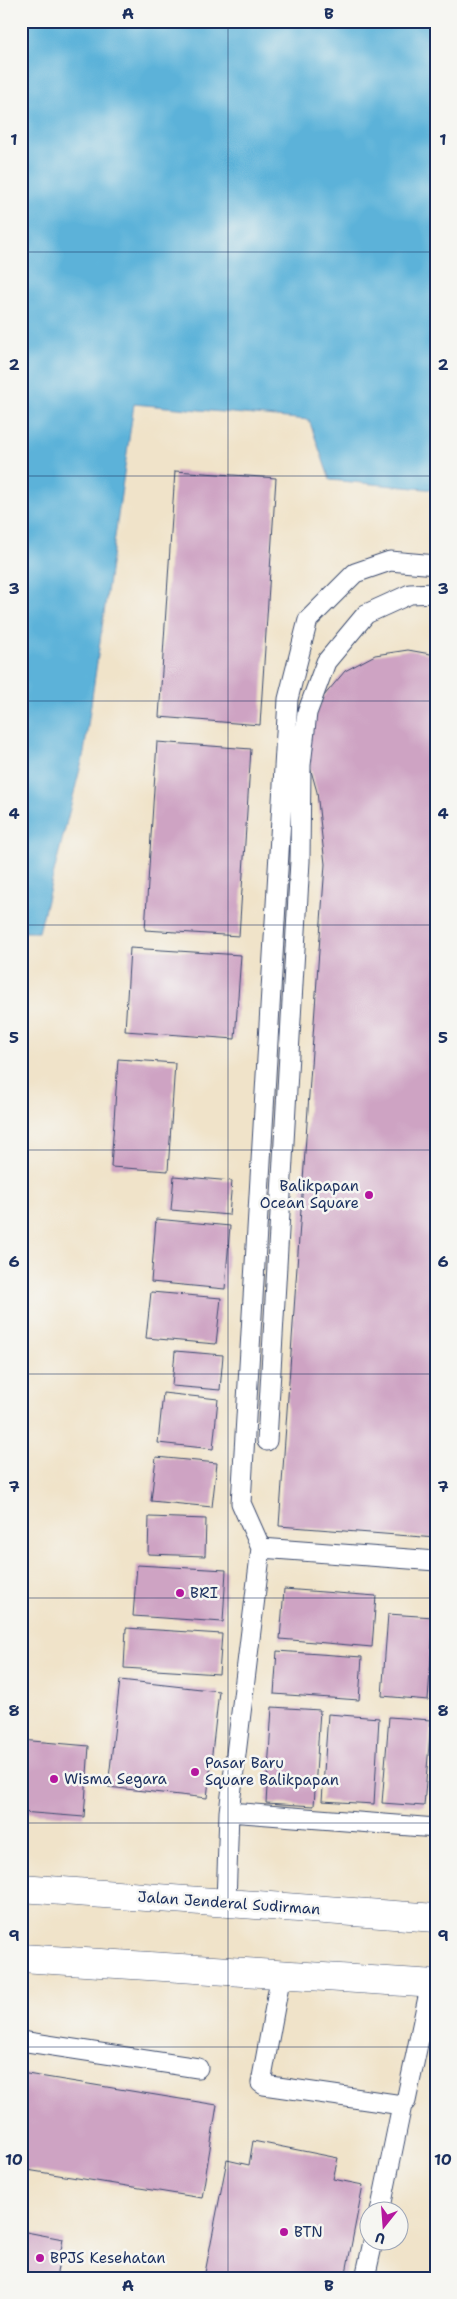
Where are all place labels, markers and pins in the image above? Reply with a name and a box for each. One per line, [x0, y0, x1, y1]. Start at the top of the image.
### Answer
place label: Balikpapan Ocean Square [260, 1176, 359, 1213]
marker: Balikpapan Ocean Square [363, 1189, 375, 1201]
place label: BRI [190, 1583, 218, 1603]
marker: BRI [174, 1587, 186, 1599]
place label: Pasar Baru Square Balikpapan [205, 1753, 339, 1790]
marker: Pasar Baru Square Balikpapan [189, 1766, 201, 1778]
place label: Wisma Segara [64, 1769, 168, 1789]
marker: Wisma Segara [48, 1773, 60, 1785]
place label: BTN [294, 2222, 323, 2242]
marker: BTN [278, 2226, 290, 2238]
place label: BPJS Kesehatan [50, 2248, 165, 2268]
marker: BPJS Kesehatan [34, 2252, 46, 2264]

